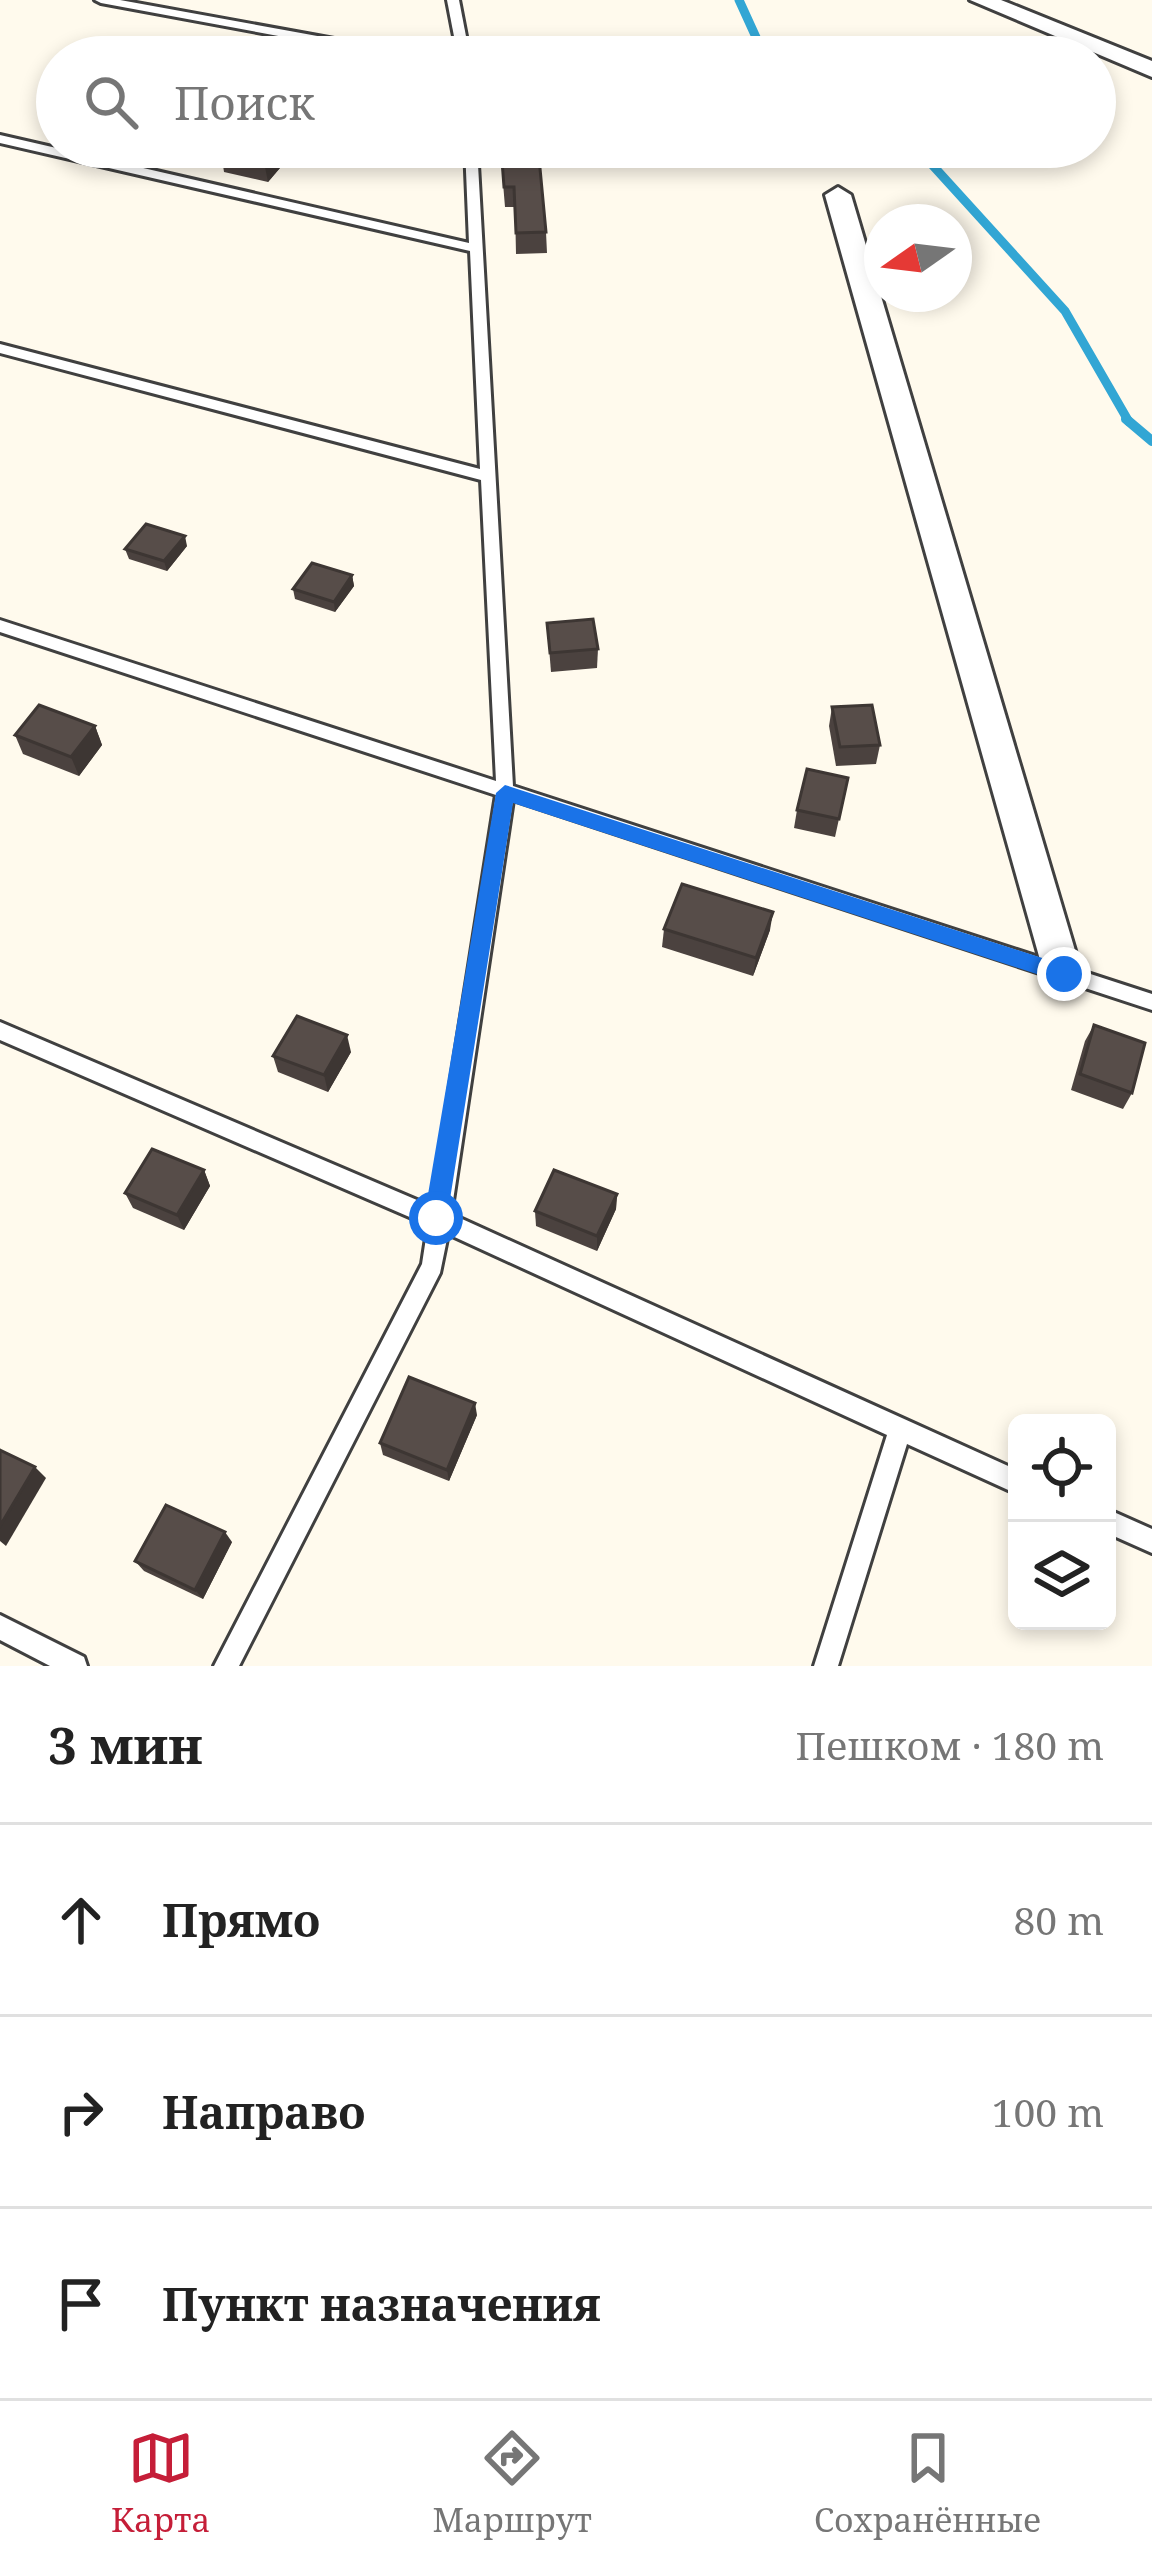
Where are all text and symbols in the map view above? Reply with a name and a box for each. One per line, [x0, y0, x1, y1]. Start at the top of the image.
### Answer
search box [36, 36, 1116, 168]
icon: search [78, 69, 144, 135]
text: Поиск [174, 72, 315, 133]
north arrow [864, 204, 972, 312]
route end [1037, 947, 1091, 1001]
route start [409, 1191, 463, 1245]
map controls [1008, 1414, 1116, 1630]
button: locate [1008, 1414, 1116, 1522]
button: layers [1008, 1522, 1116, 1630]
text: 3 мин [48, 1709, 203, 1779]
text: Пешком · 180 m [795, 1718, 1104, 1771]
icon: ahead [48, 1887, 114, 1953]
text: Прямо [162, 1889, 320, 1950]
text: 80 m [1013, 1893, 1104, 1946]
icon: right [48, 2079, 114, 2145]
text: Направо [162, 2081, 365, 2142]
text: 100 m [992, 2085, 1104, 2138]
icon: arrive [48, 2271, 114, 2337]
text: Пункт назначения [162, 2273, 601, 2334]
tab: Карта [111, 2425, 210, 2542]
tab: Маршрут [432, 2425, 592, 2542]
tab: Сохранённые [814, 2425, 1041, 2542]

